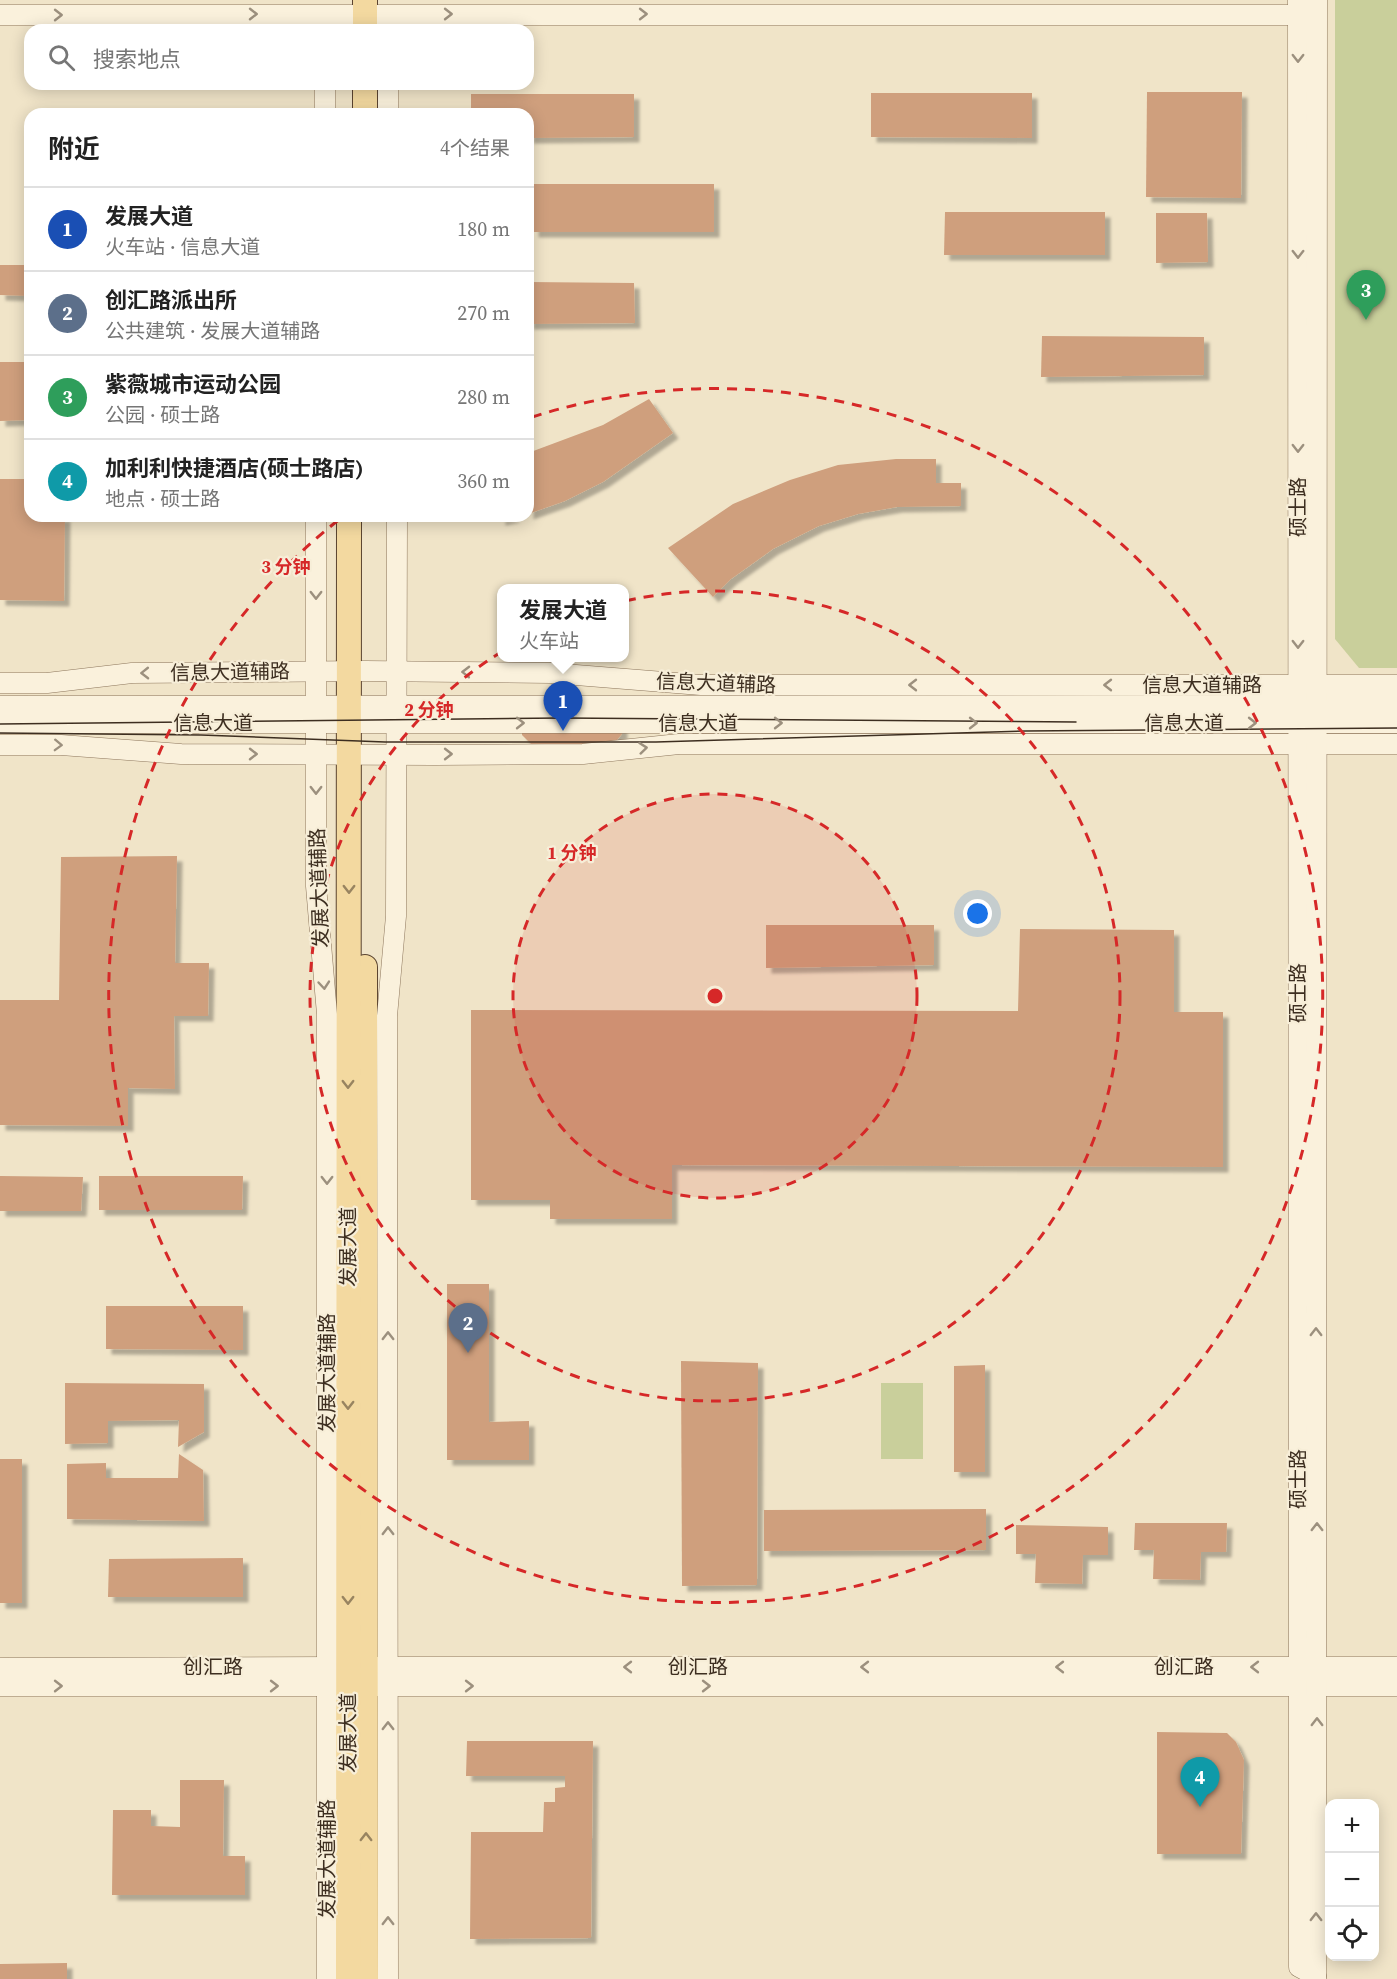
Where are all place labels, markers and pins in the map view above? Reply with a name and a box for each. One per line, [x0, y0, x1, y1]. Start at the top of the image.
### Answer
pin: 3 [1346, 270, 1386, 320]
pin: 1 [544, 682, 582, 731]
centre of rings [705, 986, 725, 1006]
pin: 2 [448, 1304, 488, 1353]
pin: 4 [1180, 1758, 1220, 1807]

